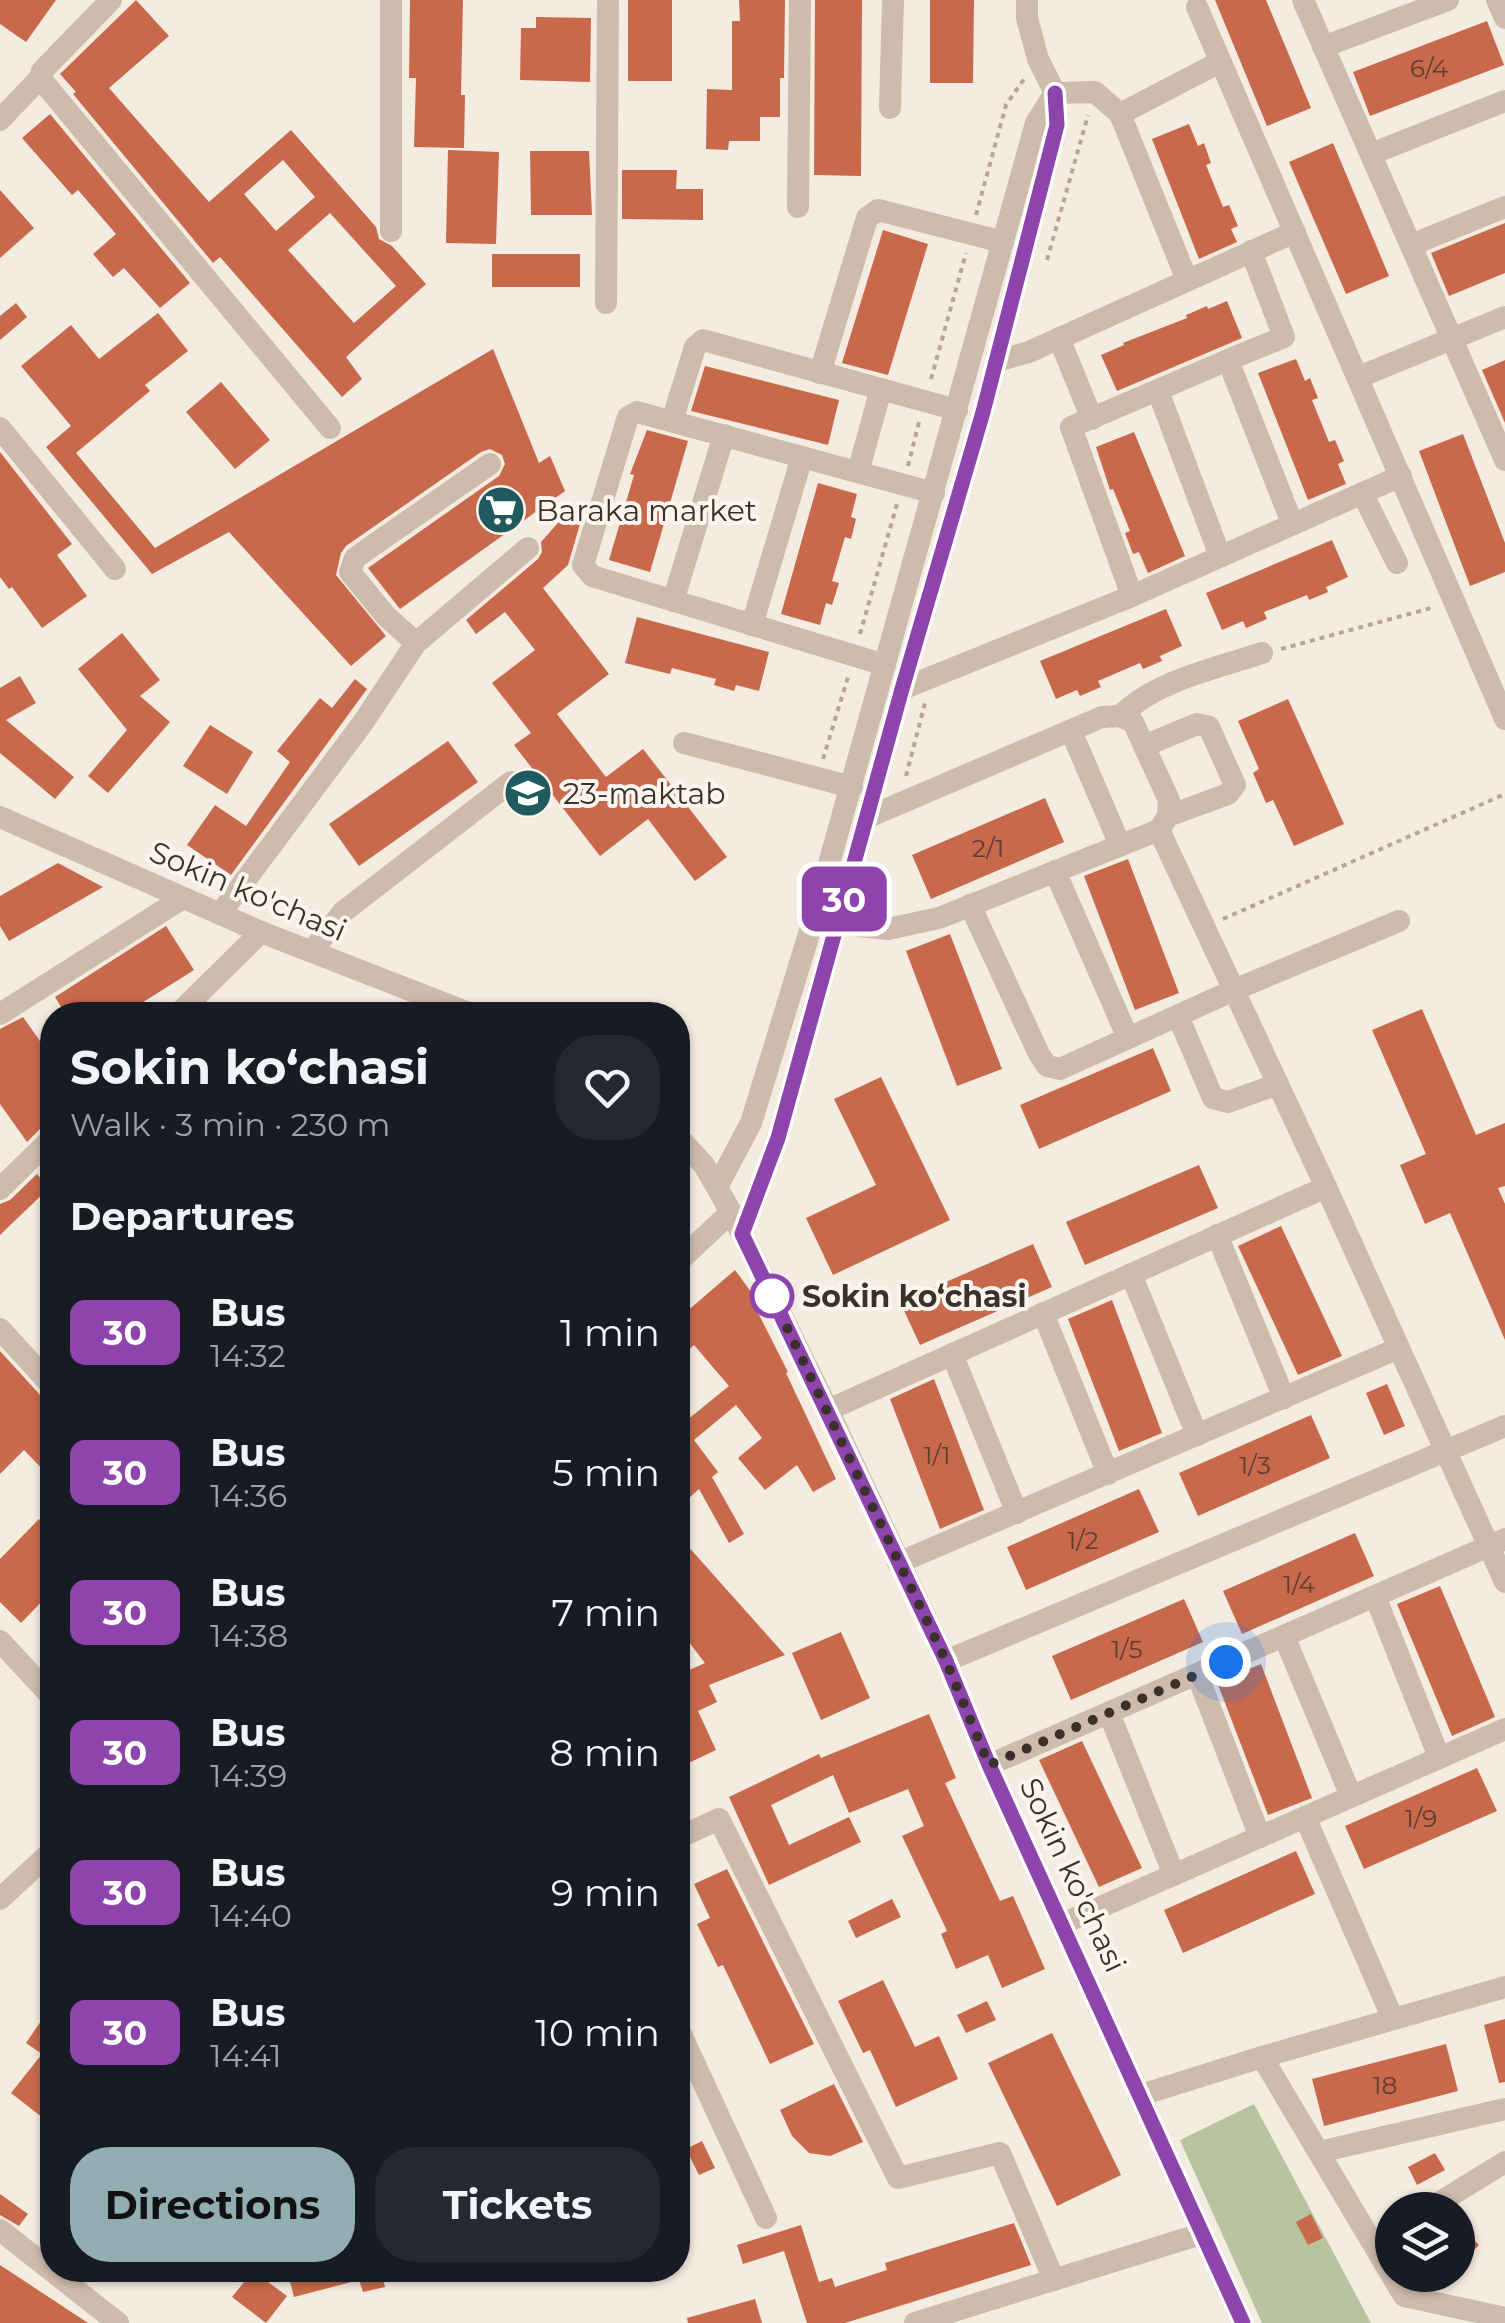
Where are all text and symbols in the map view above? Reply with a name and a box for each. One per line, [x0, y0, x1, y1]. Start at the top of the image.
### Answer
house number: 6/4 [1410, 53, 1449, 83]
supermarket icon: Baraka market [475, 484, 527, 536]
place label: Baraka market [536, 492, 757, 529]
school or university icon: 23-maktab [502, 767, 554, 819]
place label: 23-maktab [563, 775, 726, 812]
street label: Sokin ko'chasi [144, 833, 352, 949]
house number: 2/1 [972, 833, 1004, 863]
line badge: 30 [799, 866, 889, 932]
text: 30 [822, 878, 866, 921]
button: heart [555, 1035, 660, 1140]
text: Sokin koʻchasi [70, 1038, 429, 1096]
text: Walk · 3 min · 230 m [70, 1105, 390, 1144]
text: Departures [70, 1193, 294, 1240]
marker: Sokin koʻchasi [751, 1275, 793, 1317]
place label: Sokin koʻchasi [802, 1278, 1026, 1315]
text: Bus [210, 1289, 285, 1336]
text: 1 min [560, 1309, 660, 1356]
text: 30 [103, 1311, 147, 1354]
text: 14:32 [210, 1336, 286, 1375]
text: Bus [210, 1429, 285, 1476]
house number: 1/1 [923, 1440, 951, 1470]
text: 5 min [552, 1449, 660, 1496]
house number: 1/3 [1239, 1450, 1271, 1480]
text: 30 [103, 1451, 147, 1494]
text: 14:36 [210, 1476, 287, 1515]
house number: 1/2 [1067, 1525, 1099, 1555]
text: Bus [210, 1569, 285, 1616]
house number: 1/4 [1283, 1569, 1316, 1599]
text: 7 min [551, 1589, 660, 1636]
text: 30 [103, 1591, 147, 1634]
text: 14:38 [210, 1616, 288, 1655]
house number: 1/5 [1111, 1634, 1143, 1664]
your location [1201, 1637, 1251, 1687]
text: Bus [210, 1709, 285, 1756]
text: 8 min [550, 1729, 660, 1776]
text: 30 [103, 1731, 147, 1774]
text: 14:39 [210, 1756, 287, 1795]
street label: Sokin ko'chasi [1012, 1772, 1134, 1978]
house number: 1/9 [1405, 1803, 1437, 1833]
text: Bus [210, 1849, 285, 1896]
text: 9 min [551, 1869, 660, 1916]
text: 30 [103, 1871, 147, 1914]
text: 14:40 [210, 1896, 292, 1935]
text: Bus [210, 1989, 285, 2036]
text: 10 min [535, 2009, 660, 2056]
text: 30 [103, 2011, 147, 2054]
text: 14:41 [210, 2036, 282, 2075]
house number: 18 [1373, 2070, 1397, 2100]
button: Directions [70, 2147, 355, 2262]
button: Tickets [375, 2147, 660, 2262]
map controls [1375, 2192, 1475, 2292]
button: layers [1375, 2192, 1475, 2292]

